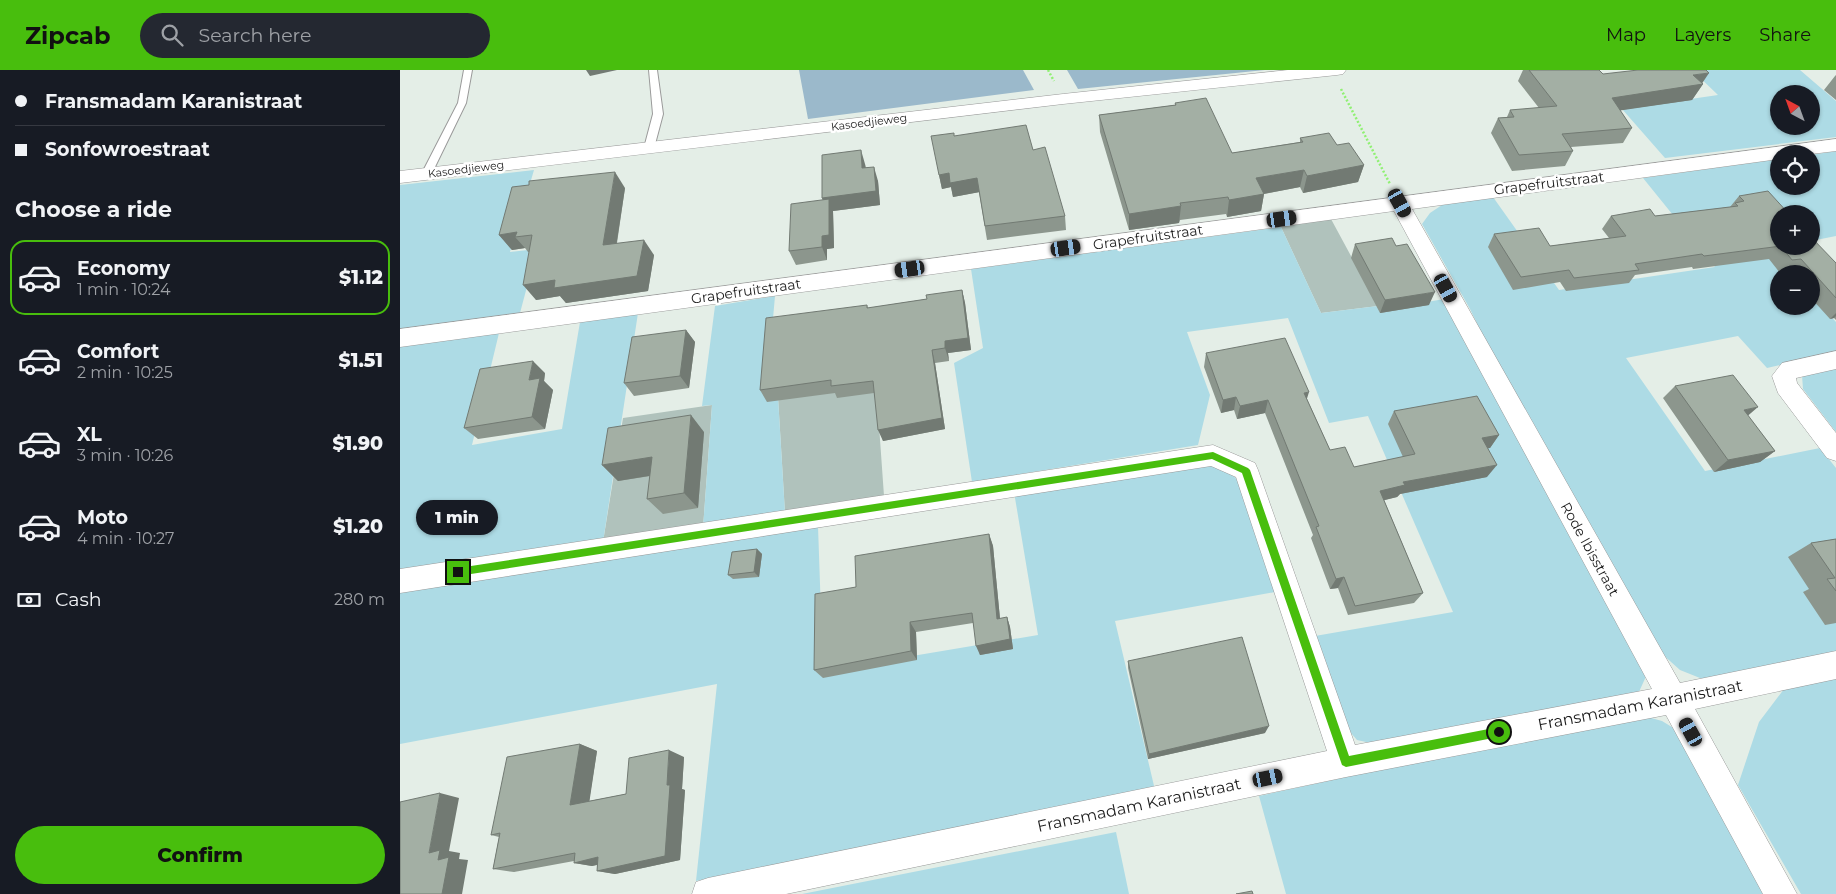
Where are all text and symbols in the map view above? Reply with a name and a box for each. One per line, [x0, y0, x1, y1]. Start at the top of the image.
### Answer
search box [140, 13, 490, 58]
text: Zipcab [25, 21, 110, 50]
icon: search [158, 21, 186, 49]
text: Search here [198, 24, 311, 47]
text: Map [1606, 24, 1646, 46]
text: Layers [1674, 24, 1731, 46]
text: Share [1759, 24, 1811, 46]
north arrow [1770, 85, 1820, 135]
map controls [1770, 85, 1820, 315]
text: Fransmadam Karanistraat [45, 90, 302, 113]
street label: Kasoedjieweg [830, 110, 908, 134]
text: Sonfowroestraat [45, 138, 210, 161]
button: locate [1770, 145, 1820, 195]
street label: Kasoedjieweg [427, 157, 505, 181]
street label: Grapefruitstraat [1493, 167, 1605, 199]
car [1386, 186, 1413, 220]
text: Choose a ride [15, 196, 172, 223]
button: + [1770, 205, 1820, 255]
car [1266, 209, 1297, 229]
street label: Grapefruitstraat [1092, 220, 1204, 254]
car [1050, 238, 1081, 258]
icon: car [17, 255, 62, 300]
text: Economy [77, 257, 170, 280]
car [894, 259, 925, 279]
button: − [1770, 265, 1820, 315]
text: $1.12 [339, 266, 383, 289]
car [1432, 271, 1459, 305]
street label: Grapefruitstraat [690, 274, 802, 308]
text: 1 min · 10:24 [77, 280, 171, 299]
icon: car [17, 338, 62, 383]
text: Comfort [77, 340, 159, 363]
text: $1.51 [339, 349, 383, 372]
text: 2 min · 10:25 [77, 363, 173, 382]
icon: car [17, 421, 62, 466]
text: XL [77, 423, 102, 446]
text: $1.90 [332, 432, 383, 455]
text: 3 min · 10:26 [77, 446, 173, 465]
street label: Rode Ibisstraat [1557, 499, 1623, 599]
callout: 1 min [417, 500, 499, 534]
icon: car [17, 504, 62, 549]
text: Moto [77, 506, 128, 529]
text: 1 min [435, 508, 479, 527]
text: $1.20 [333, 515, 383, 538]
text: 4 min · 10:27 [77, 529, 175, 548]
route end [447, 561, 469, 583]
icon: cash [15, 586, 43, 614]
text: Cash [55, 588, 102, 611]
text: 280 m [334, 590, 385, 609]
street label: Fransmadam Karanistraat [1536, 676, 1744, 734]
car [1677, 715, 1704, 749]
route start [1488, 721, 1510, 743]
car [1251, 768, 1284, 788]
street label: Fransmadam Karanistraat [1035, 774, 1243, 836]
button: Confirm [15, 826, 385, 884]

